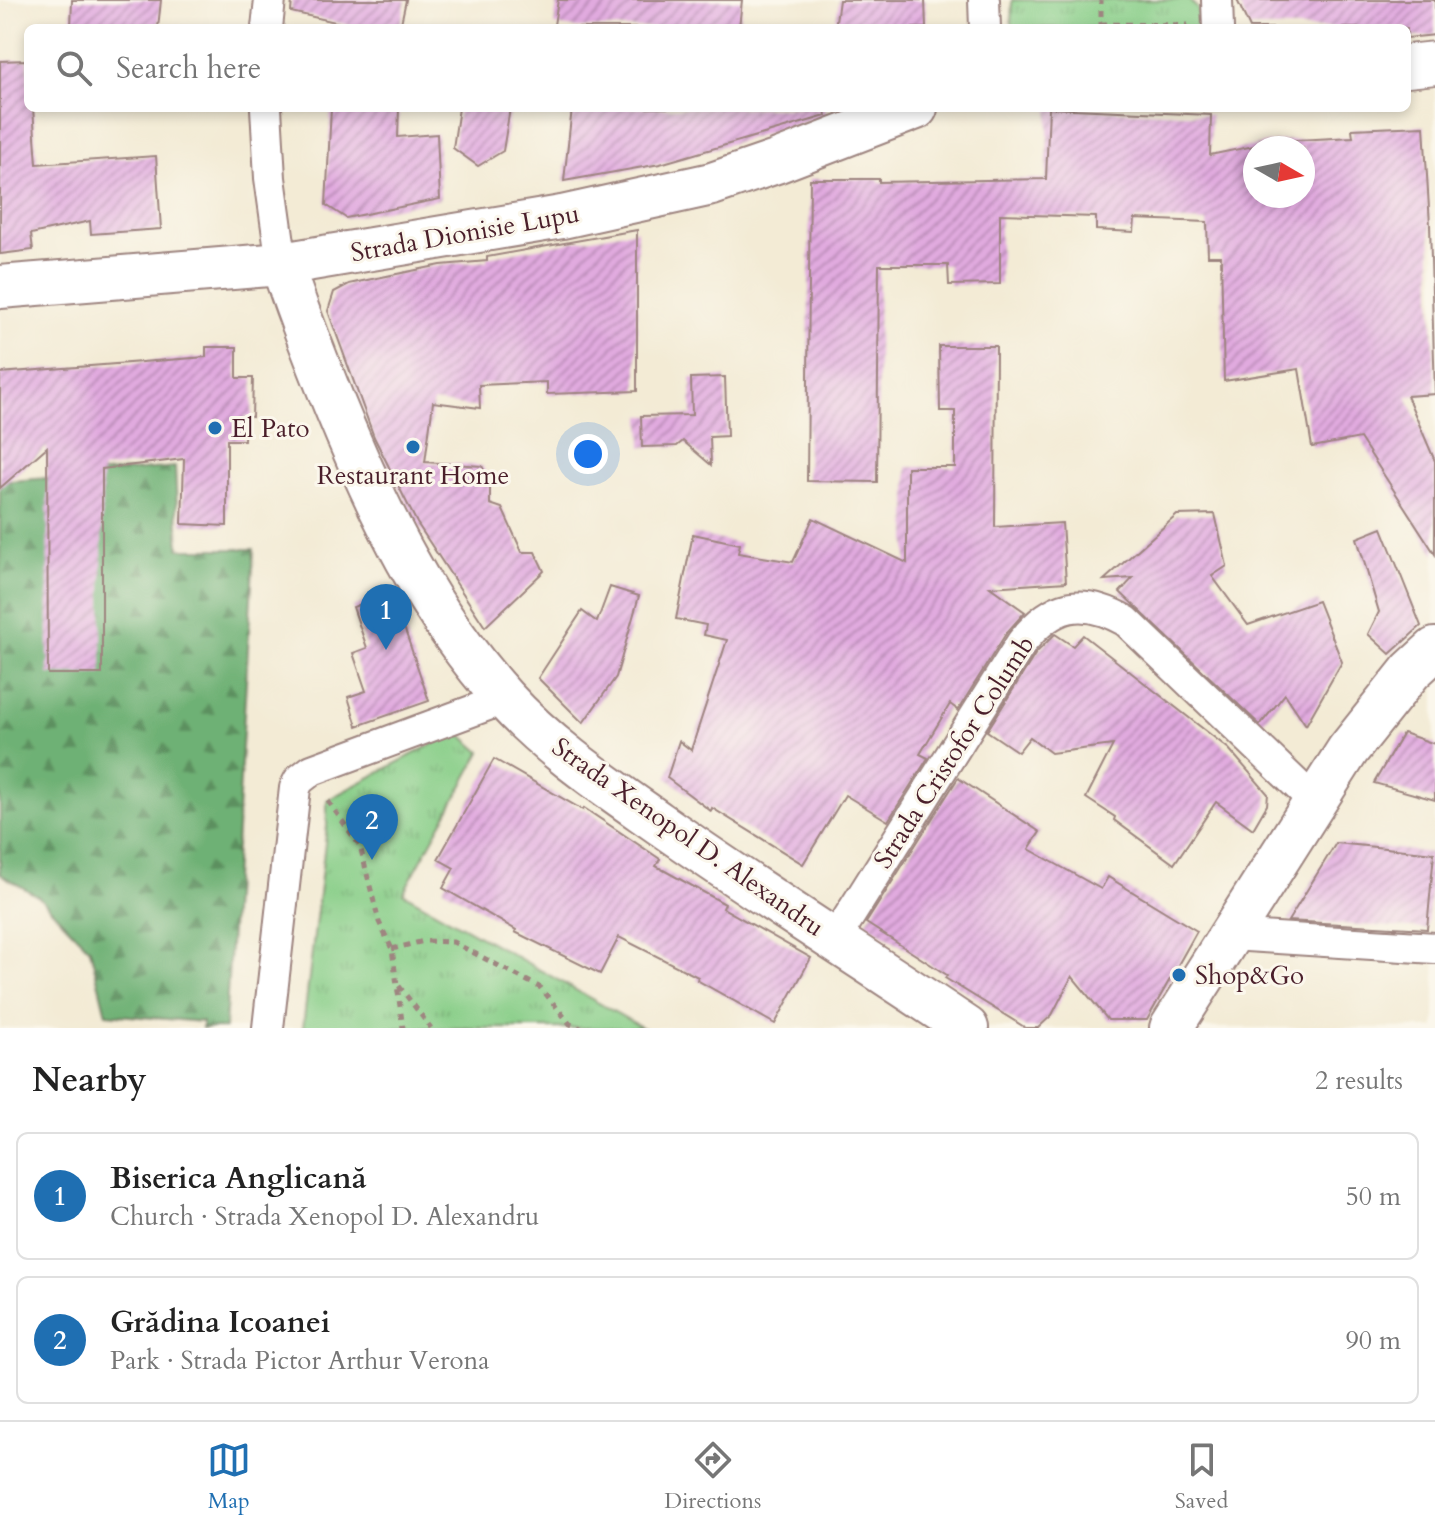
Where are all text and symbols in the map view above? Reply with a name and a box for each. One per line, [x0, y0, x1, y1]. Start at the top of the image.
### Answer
search box [24, 24, 1411, 112]
icon: search [52, 46, 96, 90]
text: Search here [116, 48, 261, 89]
north arrow [1243, 136, 1315, 208]
street label: Strada Dionisie Lupu [348, 196, 582, 270]
place label: El Pato [231, 411, 310, 446]
marker: El Pato [206, 419, 224, 437]
your location [568, 434, 608, 474]
marker: Restaurant Home [404, 438, 422, 456]
place label: Restaurant Home [317, 458, 509, 493]
pin: 1 [360, 584, 412, 650]
street label: Strada Cristofor Columb [866, 629, 1042, 875]
street label: Strada Xenopol D. Alexandru [545, 730, 831, 944]
pin: 2 [346, 794, 398, 860]
place label: Shop&Go [1195, 958, 1304, 993]
marker: Shop&Go [1170, 966, 1188, 984]
text: Nearby [32, 1057, 147, 1103]
text: 2 results [1315, 1063, 1403, 1098]
text: Biserica Anglicană [110, 1158, 367, 1199]
text: 1 [53, 1179, 67, 1214]
text: 50 m [1345, 1179, 1401, 1214]
text: Church · Strada Xenopol D. Alexandru [110, 1199, 539, 1234]
text: Grădina Icoanei [110, 1302, 330, 1343]
text: 2 [53, 1323, 67, 1358]
text: 90 m [1345, 1323, 1401, 1358]
text: Park · Strada Pictor Arthur Verona [110, 1343, 490, 1378]
tab: Map [207, 1438, 251, 1516]
tab: Directions [664, 1438, 761, 1516]
tab: Saved [1175, 1438, 1228, 1516]

